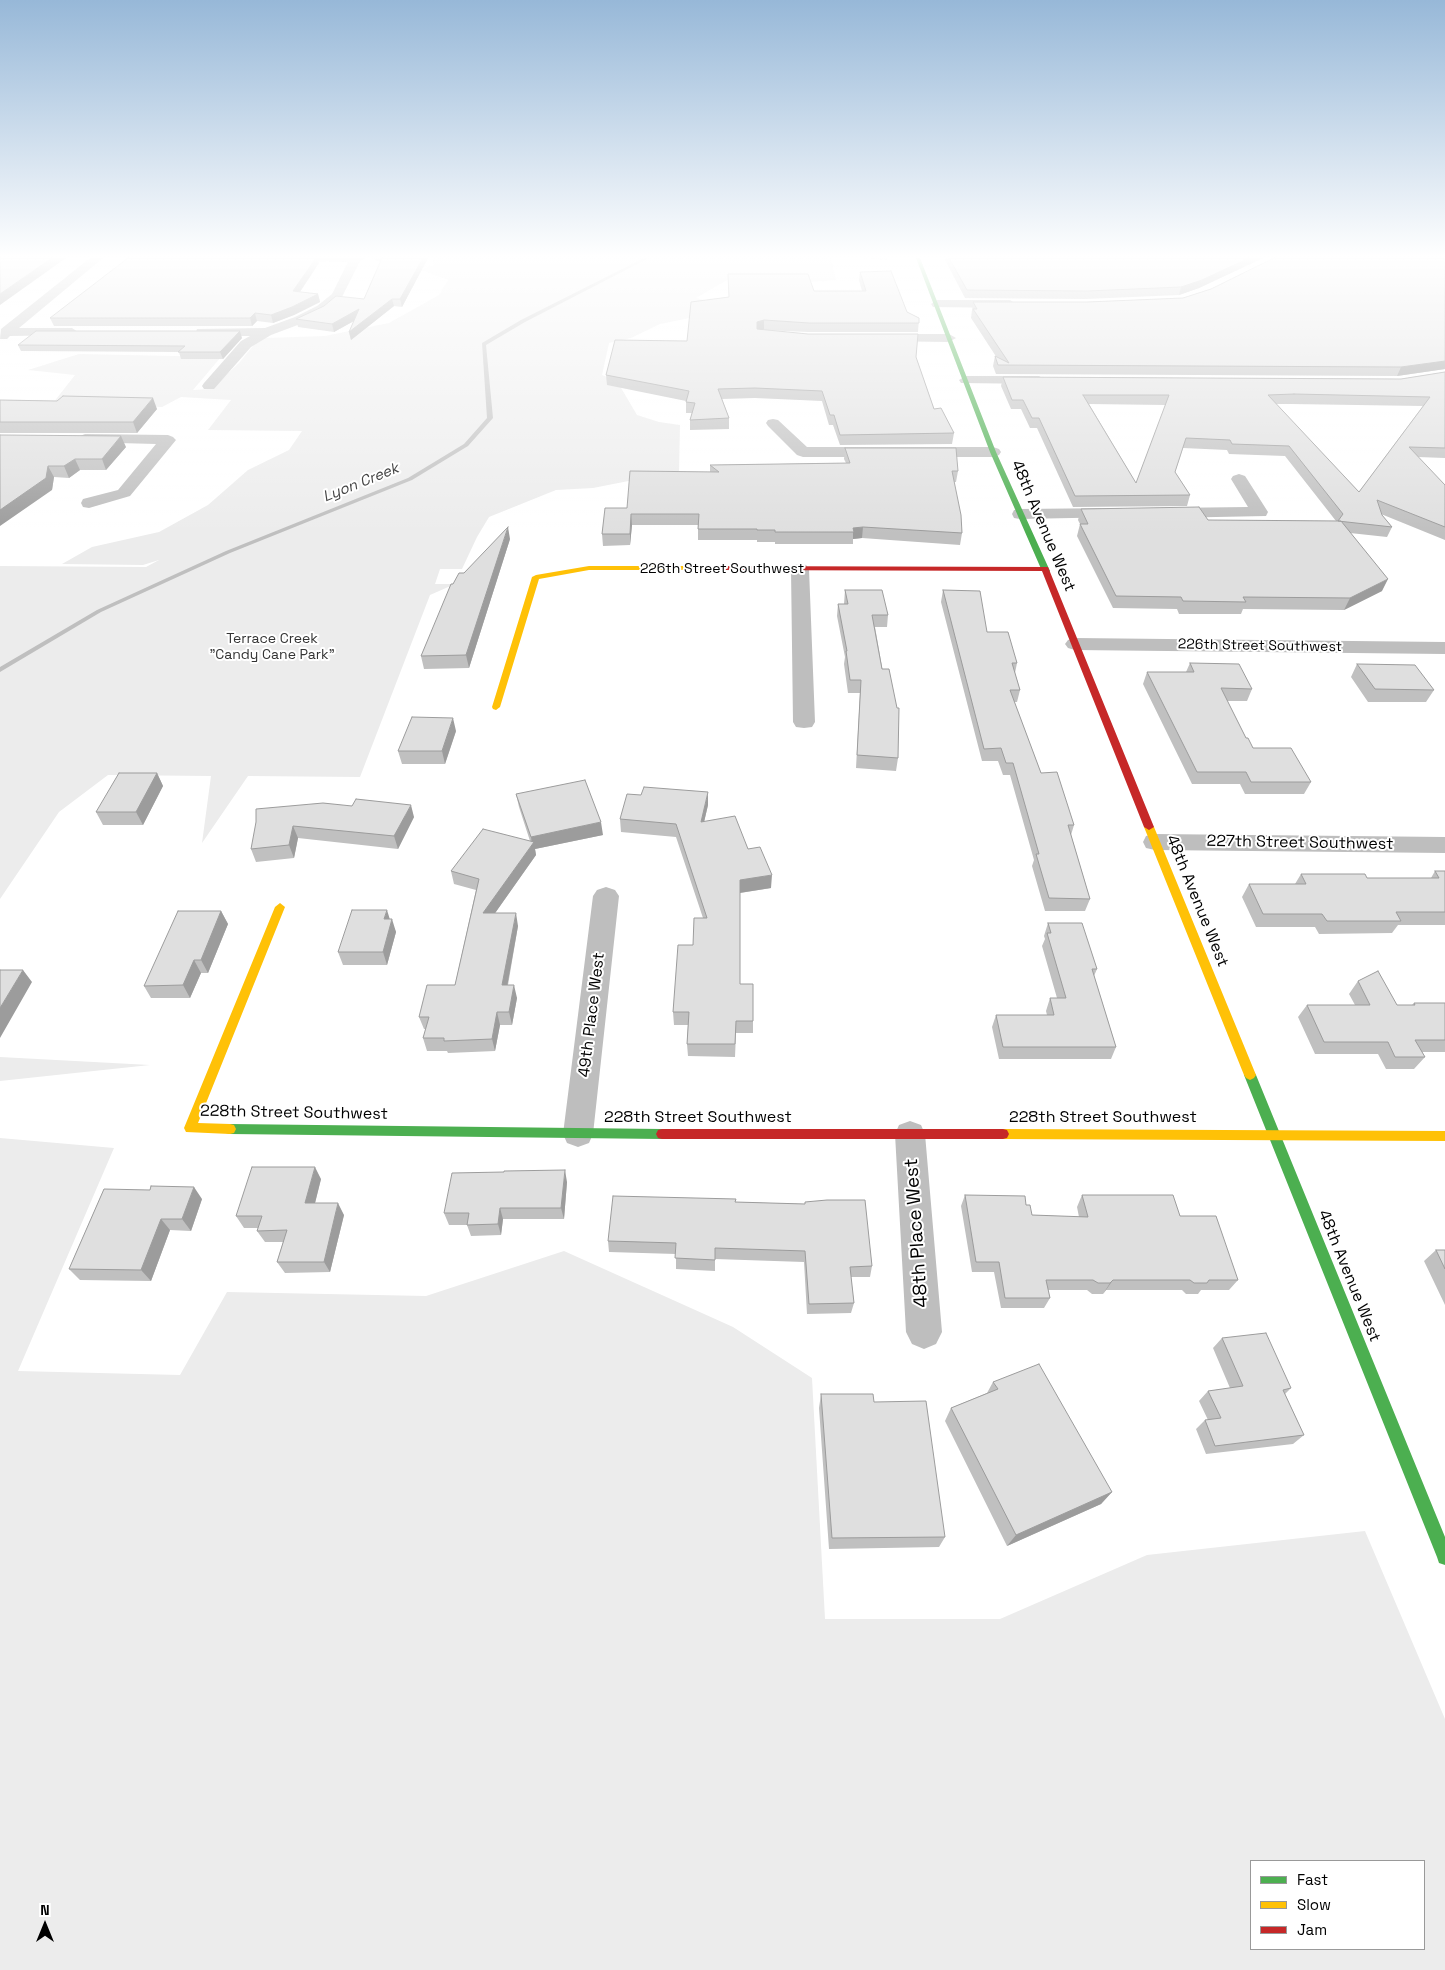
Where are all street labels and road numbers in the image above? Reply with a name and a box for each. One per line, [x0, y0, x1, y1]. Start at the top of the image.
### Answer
street label: 48th Avenue West [1007, 457, 1079, 595]
street label: 226th Street Southwest [640, 561, 804, 577]
street label: 226th Street Southwest [1178, 636, 1342, 656]
street label: 48th Avenue West [1162, 832, 1232, 970]
street label: 227th Street Southwest [1206, 832, 1394, 854]
street label: 49th Place West [575, 951, 609, 1079]
street label: 228th Street Southwest [200, 1102, 388, 1124]
street label: 228th Street Southwest [604, 1108, 792, 1128]
street label: 228th Street Southwest [1009, 1108, 1197, 1128]
street label: 48th Place West [900, 1158, 934, 1308]
street label: 48th Avenue West [1314, 1207, 1384, 1345]

